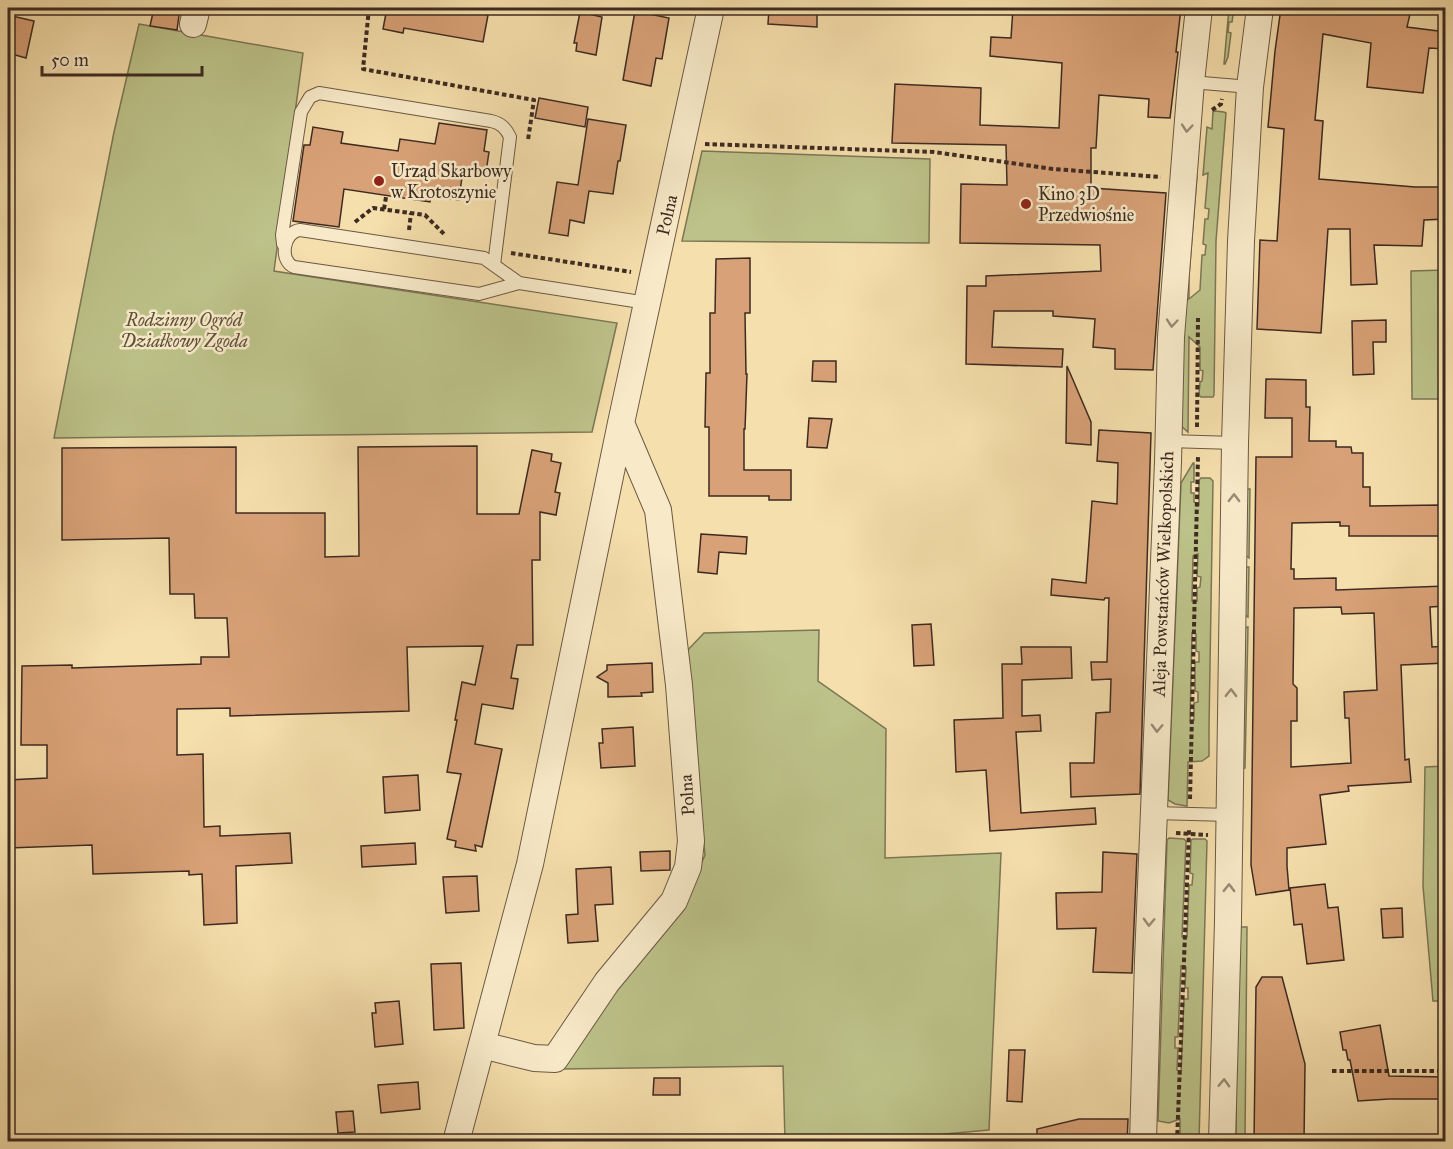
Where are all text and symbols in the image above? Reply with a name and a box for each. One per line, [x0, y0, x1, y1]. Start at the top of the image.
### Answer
scale bar [42, 39, 202, 77]
text: 50 m [51, 49, 89, 71]
one-way arrow [1181, 124, 1194, 133]
place label: Urząd Skarbowy w Krotoszynie [391, 160, 512, 203]
marker: Urząd Skarbowy w Krotoszynie [372, 174, 386, 188]
place label: Kino 3D Przedwiośnie [1038, 183, 1134, 226]
street label: Polna [652, 192, 682, 238]
marker: Kino 3D Przedwiośnie [1019, 197, 1033, 211]
park label: Rodzinny Ogród Działkowy Zgoda [120, 309, 248, 352]
one-way arrow [1166, 318, 1179, 327]
street label: Aleja Powstańców Wielkopolskich [1148, 451, 1178, 698]
one-way arrow [1228, 494, 1240, 503]
one-way arrow [1225, 689, 1237, 698]
one-way arrow [1151, 723, 1164, 732]
street label: Polna [675, 773, 699, 816]
one-way arrow [1223, 884, 1235, 893]
one-way arrow [1143, 918, 1156, 927]
one-way arrow [1218, 1079, 1230, 1088]

